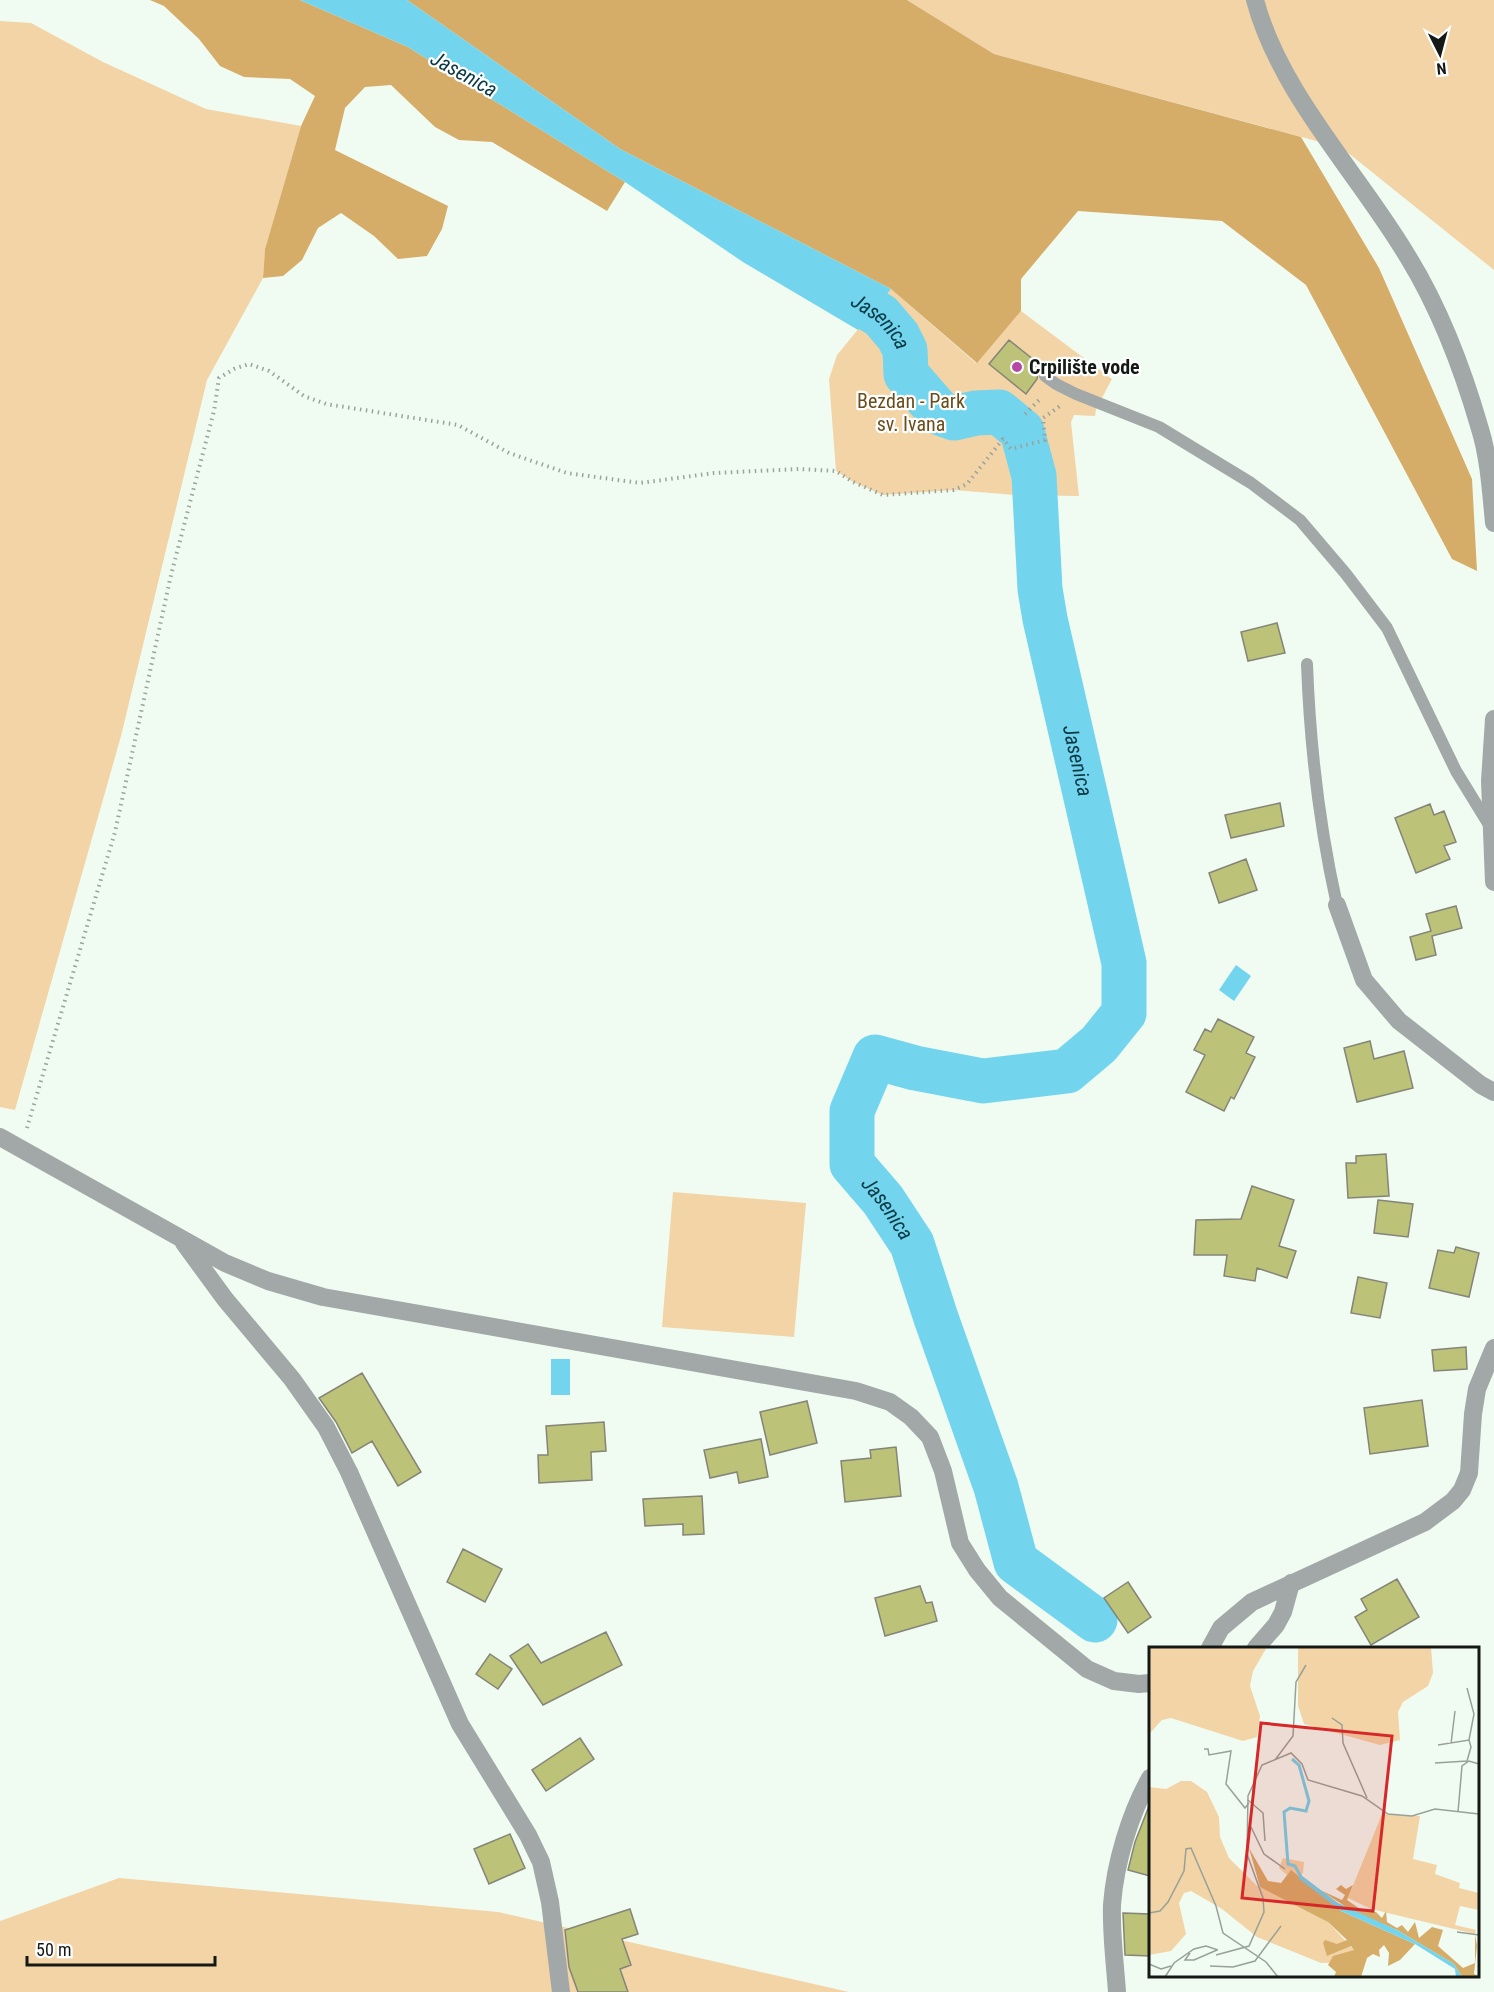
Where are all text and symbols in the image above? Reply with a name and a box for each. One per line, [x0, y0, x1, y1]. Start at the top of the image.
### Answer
north arrow [1410, 24, 1470, 84]
water label: Jasenica [427, 46, 501, 102]
text: N [1436, 58, 1447, 78]
water label: Jasenica [847, 289, 915, 353]
place label: Crpilište vode [1029, 355, 1140, 379]
marker: Crpilište vode [1010, 360, 1024, 374]
park label: Bezdan - Park sv. Ivana [857, 389, 965, 436]
water label: Jasenica [1058, 723, 1097, 799]
water label: Jasenica [856, 1172, 918, 1244]
inset map [1149, 1647, 1479, 1977]
scale bar [27, 1929, 214, 1967]
text: 50 m [36, 1939, 71, 1960]

